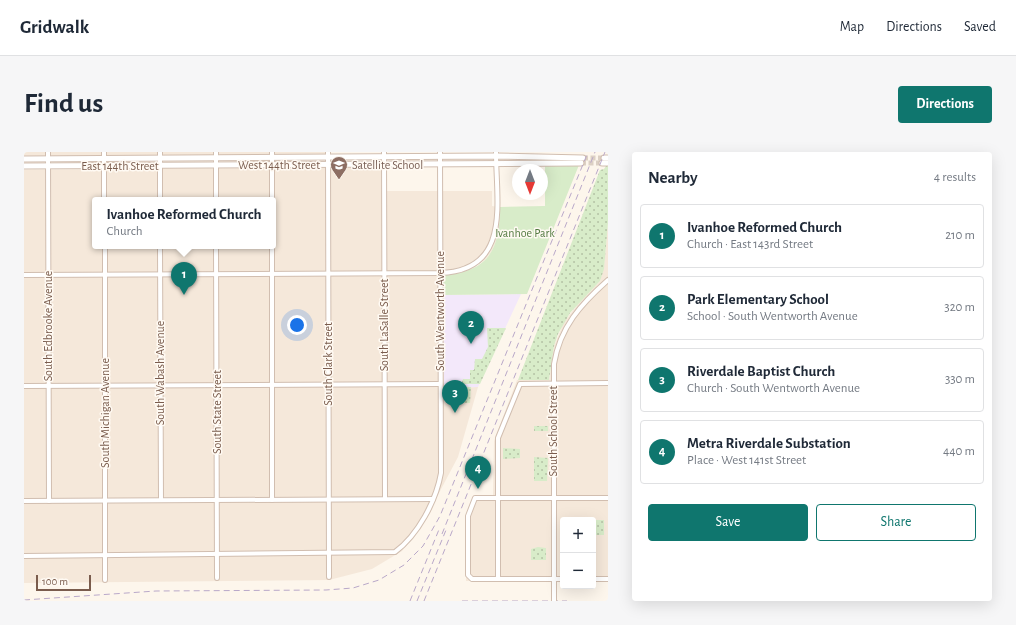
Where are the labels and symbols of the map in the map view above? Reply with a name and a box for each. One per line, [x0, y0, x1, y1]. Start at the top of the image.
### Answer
school or university icon: Satellite School [329, 155, 349, 180]
street label: West 144th Street [238, 159, 320, 171]
place label: Satellite School [352, 159, 423, 171]
street label: East 144th Street [81, 160, 159, 172]
north arrow [512, 164, 548, 200]
park label: Ivanhoe Park [495, 227, 555, 239]
street label: South Wentworth Avenue [434, 251, 446, 371]
pin: 1 [171, 262, 197, 295]
street label: South Edbrooke Avenue [42, 271, 54, 381]
street label: South LaSalle Street [378, 278, 390, 371]
pin: 2 [458, 311, 484, 344]
your location [287, 315, 307, 335]
street label: South Wabash Avenue [154, 321, 166, 425]
street label: South Clark Street [322, 322, 334, 406]
street label: South Michigan Avenue [99, 358, 111, 468]
street label: South State Street [211, 370, 223, 454]
pin: 3 [442, 380, 468, 413]
street label: South School Street [547, 385, 559, 476]
pin: 4 [465, 456, 491, 489]
scale bar [36, 573, 91, 592]

